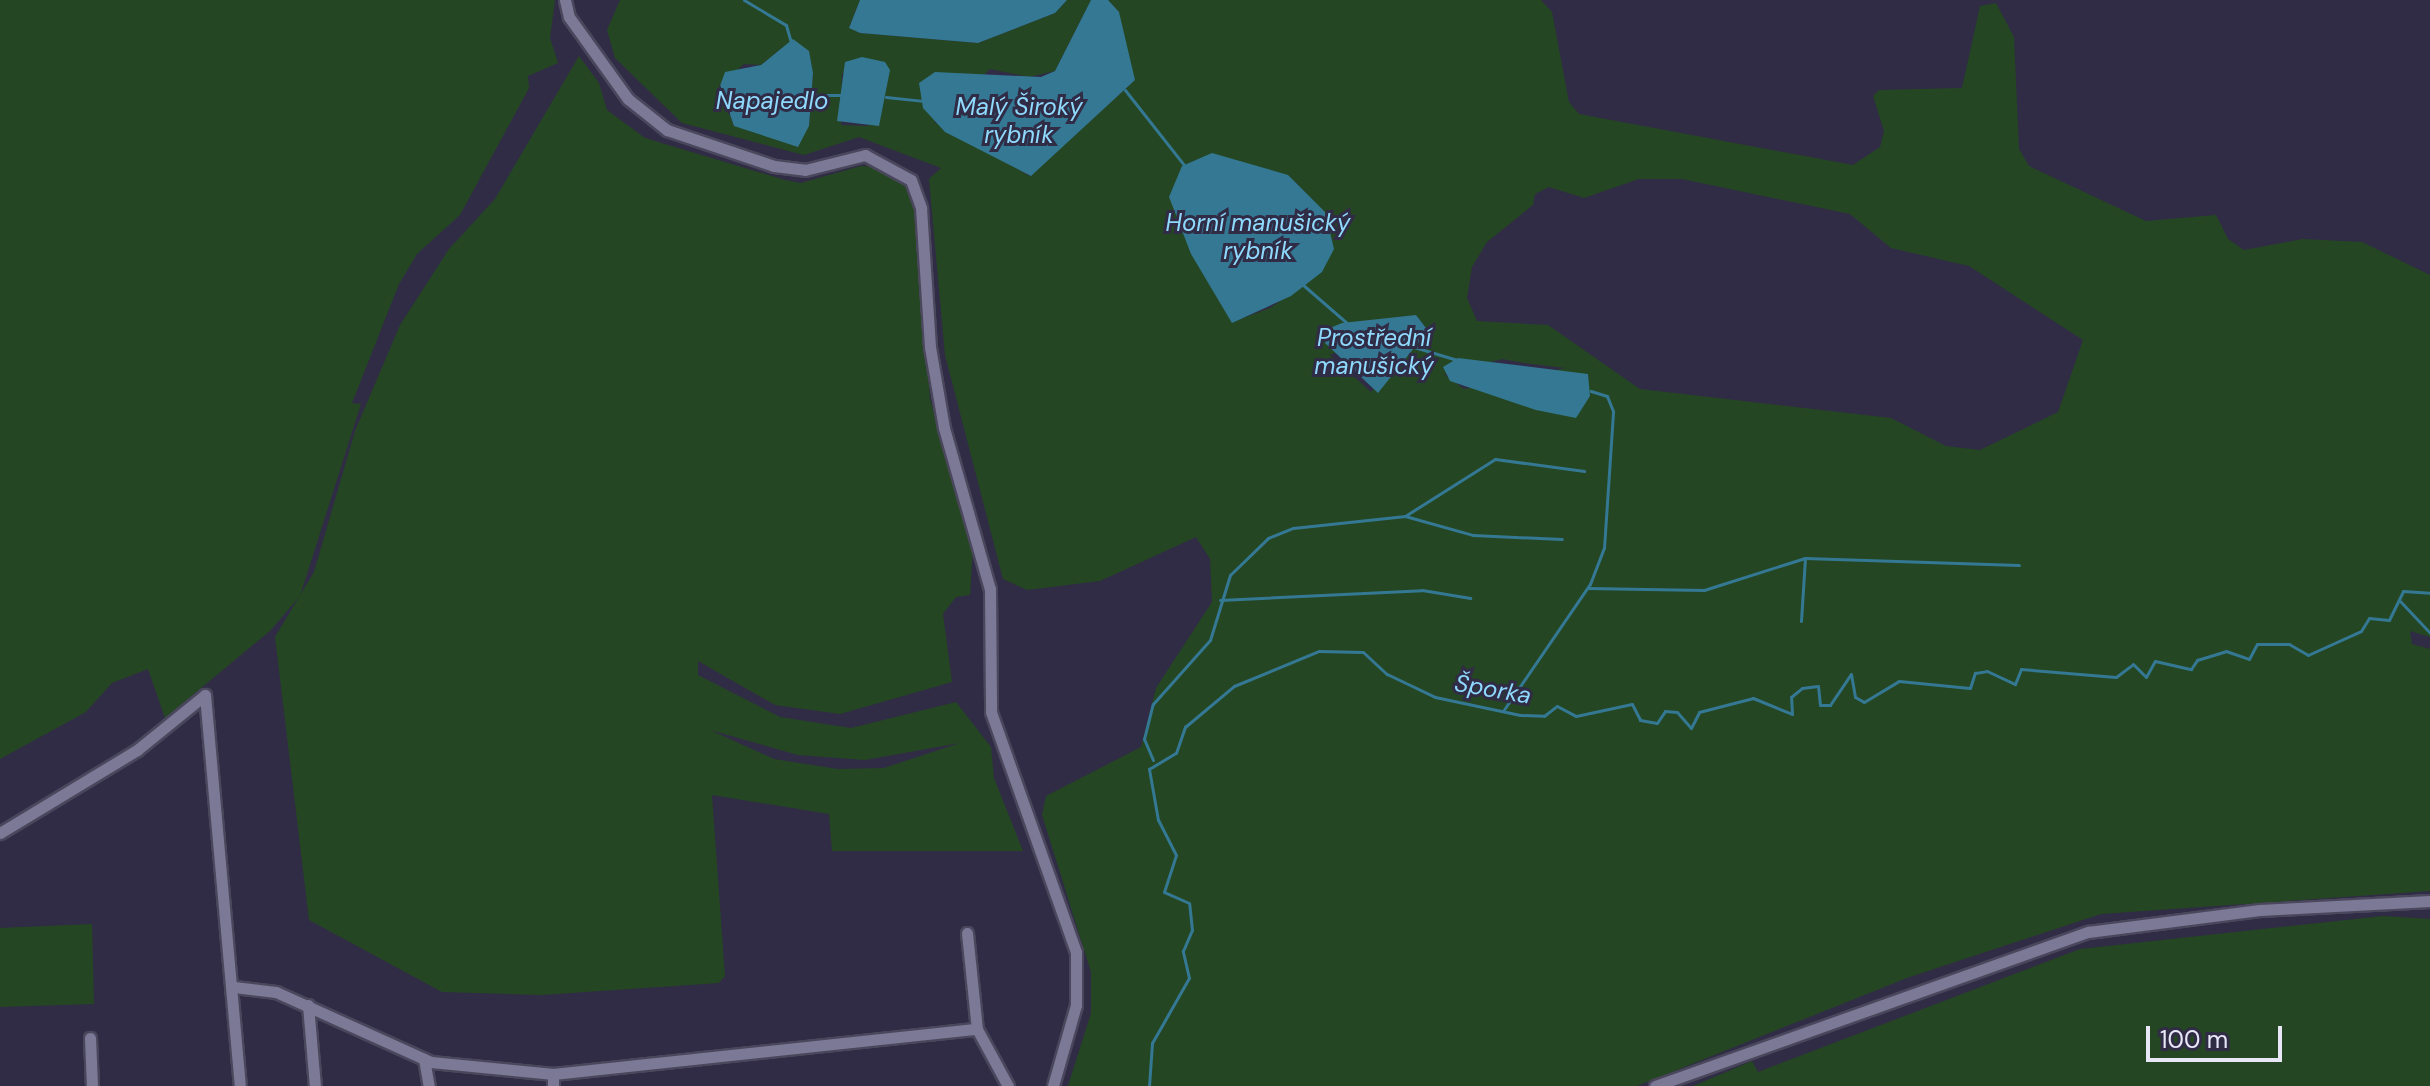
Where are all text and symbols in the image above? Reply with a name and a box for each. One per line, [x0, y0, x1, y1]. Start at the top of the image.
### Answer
water label: Napajedlo [716, 87, 828, 115]
water label: Malý Široký rybník [955, 93, 1083, 149]
water label: Horní manušický rybník [1166, 209, 1350, 265]
water label: Prostřední manušický [1314, 324, 1434, 380]
water label: Šporka [1453, 668, 1533, 710]
scale bar [2150, 1010, 2286, 1060]
text: 100 m [2160, 1024, 2228, 1055]

